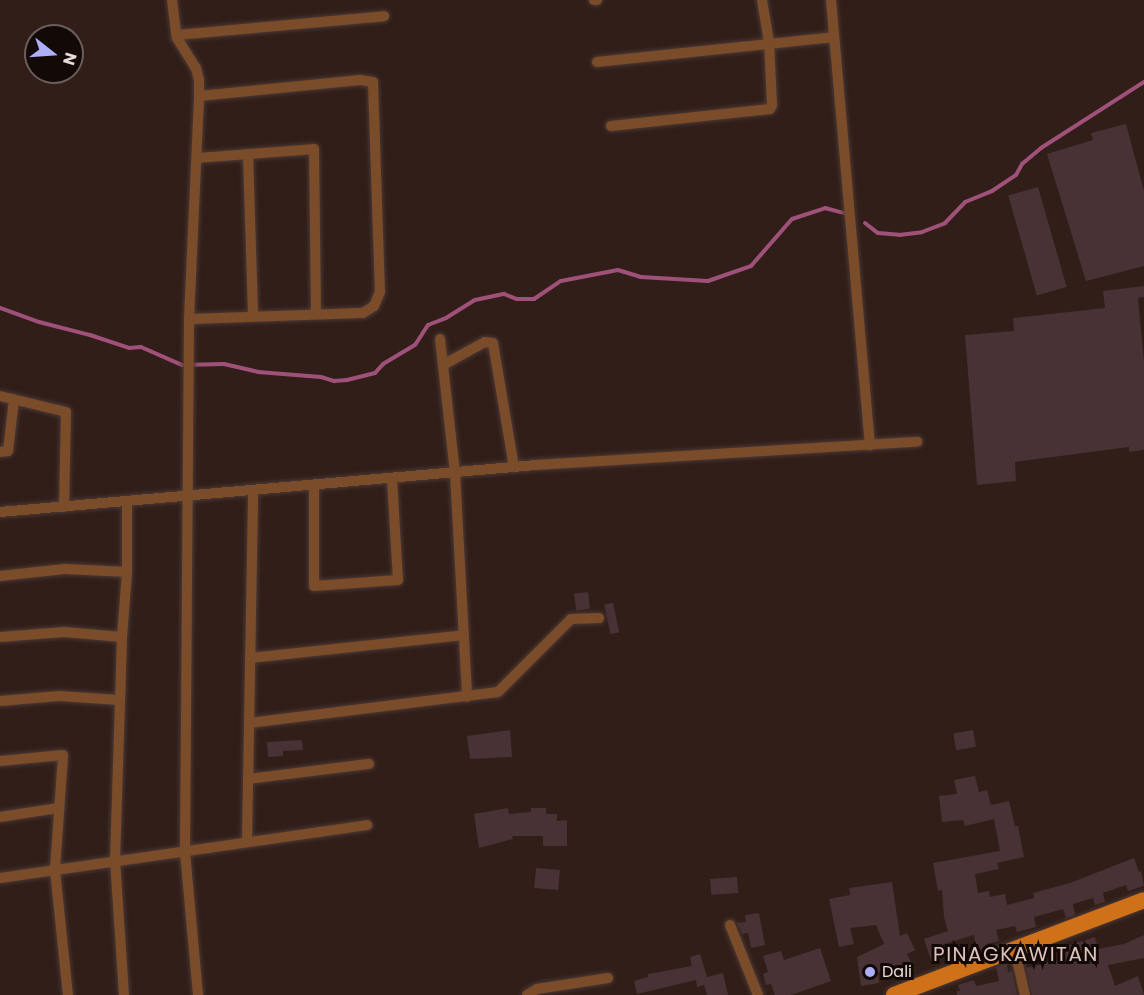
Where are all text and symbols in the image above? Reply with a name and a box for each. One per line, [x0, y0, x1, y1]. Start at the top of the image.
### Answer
north arrow [24, 24, 84, 84]
text: N [57, 50, 83, 68]
district label: PINAGKAWITAN [933, 942, 1099, 966]
place label: Dali [882, 962, 912, 982]
marker: Dali [863, 965, 877, 979]

